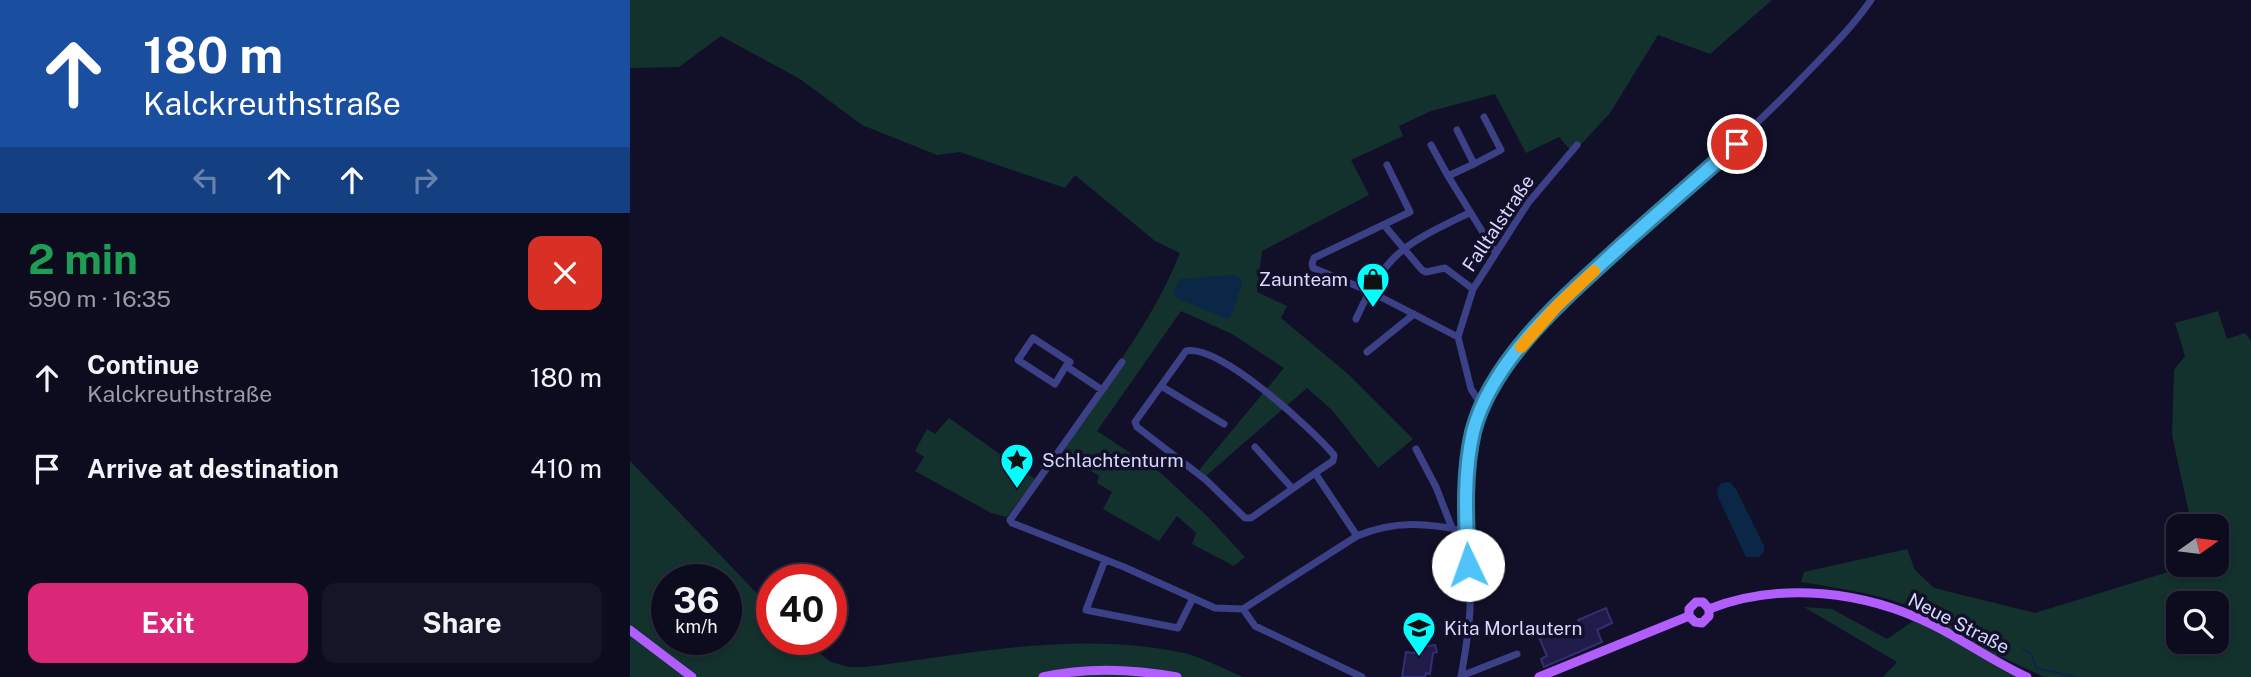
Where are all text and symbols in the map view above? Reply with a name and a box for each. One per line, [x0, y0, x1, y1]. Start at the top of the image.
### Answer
text: 180 m [143, 26, 283, 84]
icon: ahead [28, 28, 119, 119]
text: Kalckreuthstraße [143, 85, 401, 122]
pin [1707, 114, 1767, 174]
icon: arrive [1718, 125, 1756, 163]
icon: left [187, 161, 225, 199]
icon: ahead [260, 161, 298, 199]
icon: ahead [333, 161, 371, 199]
icon: right [406, 161, 444, 199]
street label: Falltalstraße [1458, 171, 1538, 275]
text: 2 min [28, 234, 138, 283]
button: close [528, 236, 602, 310]
shop icon: Zaunteam [1354, 260, 1392, 309]
place label: Zaunteam [1259, 268, 1348, 290]
text: 590 m · 16:35 [28, 285, 171, 312]
text: Continue [87, 349, 199, 380]
icon: ahead [28, 359, 66, 397]
text: 180 m [530, 362, 602, 393]
text: Kalckreuthstraße [87, 380, 272, 407]
place icon: Schlachtenturm [998, 441, 1036, 490]
place label: Schlachtenturm [1042, 449, 1184, 471]
icon: arrive [28, 450, 66, 488]
text: Arrive at destination [87, 453, 339, 484]
text: 410 m [530, 453, 602, 484]
north arrow [2166, 514, 2230, 578]
map controls [2166, 514, 2229, 654]
position arrow [1431, 528, 1505, 602]
speed limit sign: 40 [756, 564, 847, 655]
text: 36 [673, 580, 720, 621]
button: Exit [28, 583, 308, 663]
button: Share [322, 583, 602, 663]
street label: Neue Straße [1905, 588, 2013, 658]
button: search [2166, 591, 2229, 654]
school or university icon: Kita Morlautern [1400, 609, 1438, 658]
text: km/h [675, 616, 718, 637]
place label: Kita Morlautern [1444, 617, 1582, 639]

